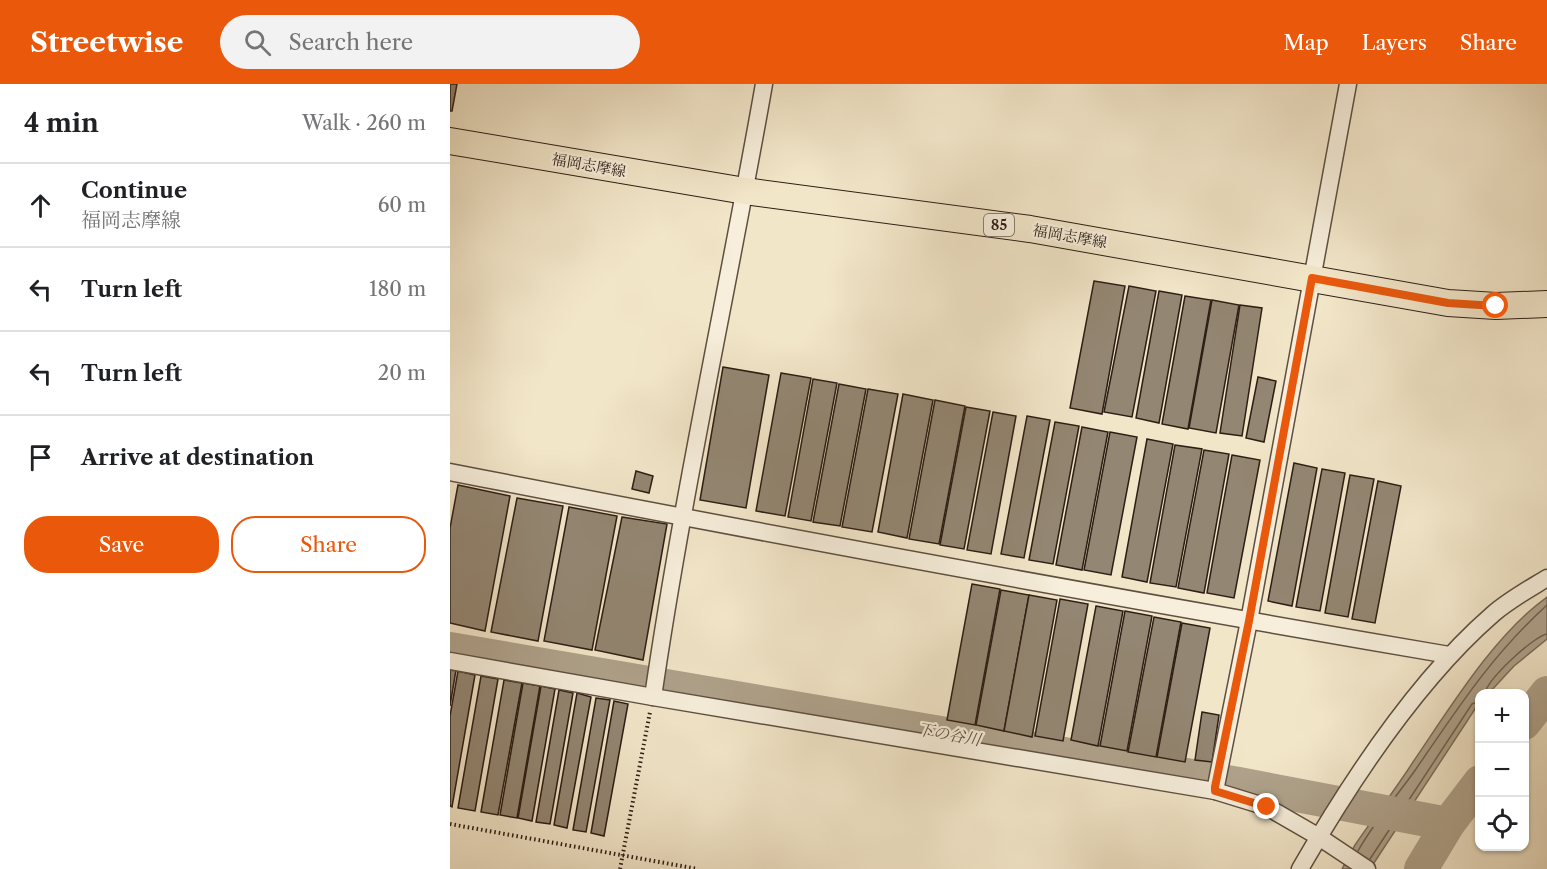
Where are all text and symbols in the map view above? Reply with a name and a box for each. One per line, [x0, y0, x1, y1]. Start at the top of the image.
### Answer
search box [220, 15, 640, 69]
text: Streetwise [30, 25, 184, 59]
icon: search [241, 26, 274, 59]
text: Search here [289, 29, 413, 56]
text: Map [1284, 30, 1329, 55]
text: Layers [1362, 30, 1427, 55]
text: Share [1460, 30, 1517, 55]
text: 4 min [24, 107, 99, 139]
text: Walk · 260 m [302, 111, 426, 135]
street label: 福岡志摩線 [550, 149, 628, 181]
text: Continue [81, 177, 187, 204]
icon: ahead [24, 189, 57, 222]
text: 60 m [378, 193, 426, 217]
text: 福岡志摩線 [81, 208, 181, 232]
road number: 85 [984, 214, 1014, 236]
street label: 福岡志摩線 [1031, 220, 1109, 252]
icon: left [24, 273, 57, 306]
text: Turn left [81, 276, 182, 303]
text: 180 m [369, 277, 426, 301]
route start [1482, 292, 1508, 318]
icon: left [24, 357, 57, 390]
text: Turn left [81, 360, 182, 387]
text: 20 m [378, 361, 426, 385]
icon: arrive [24, 441, 57, 474]
text: Arrive at destination [81, 444, 314, 471]
button: Save [24, 516, 219, 573]
button: Share [231, 516, 426, 573]
map controls [1475, 689, 1529, 851]
button: + [1475, 689, 1529, 743]
water label: 下の谷川 [916, 719, 984, 750]
button: − [1475, 743, 1529, 797]
route end [1253, 793, 1279, 819]
button: locate [1475, 797, 1529, 851]

